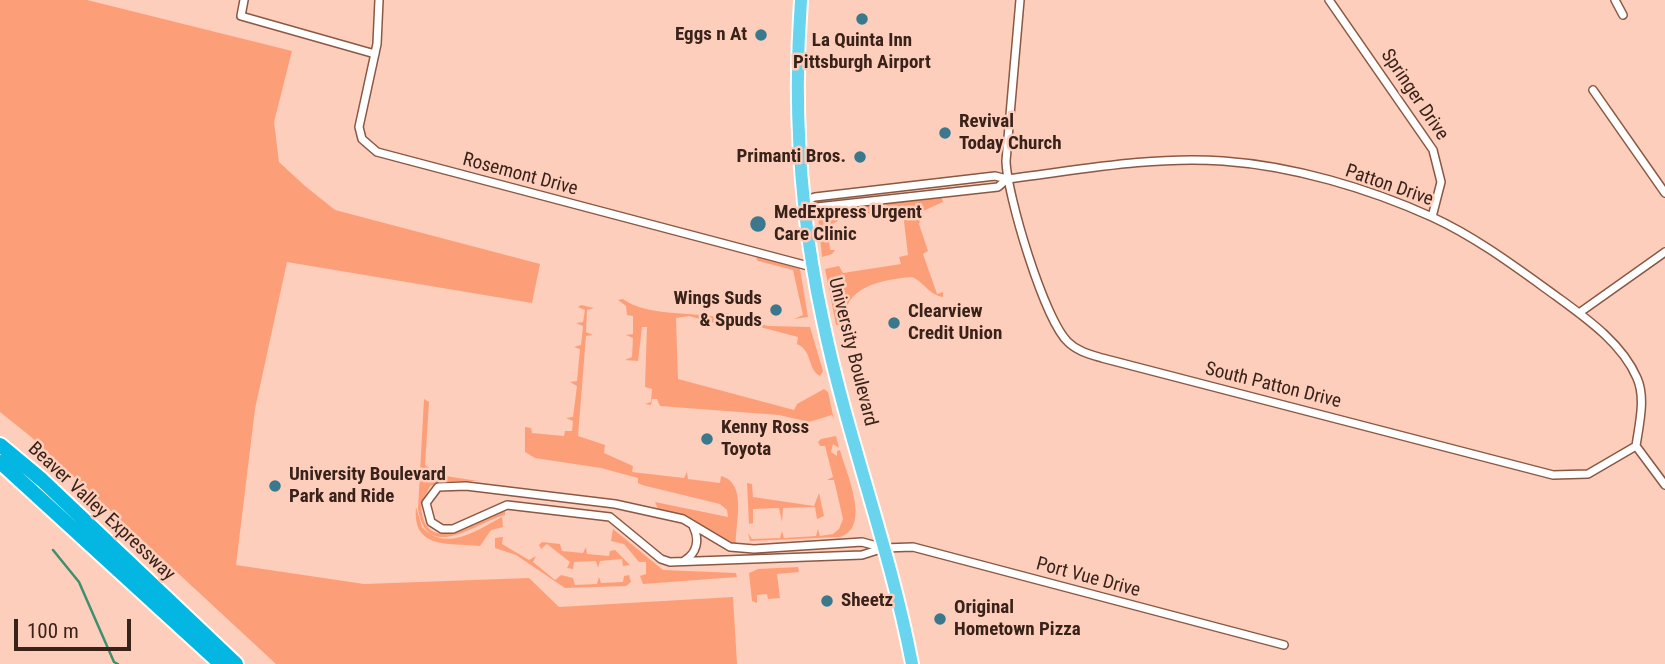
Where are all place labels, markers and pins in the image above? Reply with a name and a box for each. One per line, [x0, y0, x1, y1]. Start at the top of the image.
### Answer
marker: La Quinta Inn Pittsburgh Airport [854, 11, 870, 27]
place label: Eggs n At [675, 24, 747, 46]
marker: Eggs n At [753, 27, 769, 43]
place label: La Quinta Inn Pittsburgh Airport [793, 30, 931, 74]
place label: Revival Today Church [959, 111, 1062, 155]
marker: Revival Today Church [937, 125, 953, 141]
place label: Primanti Bros. [737, 146, 846, 168]
marker: Primanti Bros. [852, 149, 868, 165]
place label: MedExpress Urgent Care Clinic [774, 202, 922, 246]
marker: MedExpress Urgent Care Clinic [748, 214, 768, 234]
place label: Wings Suds & Spuds [673, 288, 762, 332]
place label: Clearview Credit Union [908, 301, 1002, 345]
marker: Wings Suds & Spuds [768, 302, 784, 318]
marker: Clearview Credit Union [886, 315, 902, 331]
place label: Kenny Ross Toyota [721, 417, 809, 461]
marker: Kenny Ross Toyota [699, 431, 715, 447]
place label: University Boulevard Park and Ride [289, 464, 446, 508]
marker: University Boulevard Park and Ride [267, 478, 283, 494]
place label: Sheetz [841, 590, 893, 612]
marker: Sheetz [819, 593, 835, 609]
place label: Original Hometown Pizza [954, 597, 1081, 641]
marker: Original Hometown Pizza [932, 611, 948, 627]

